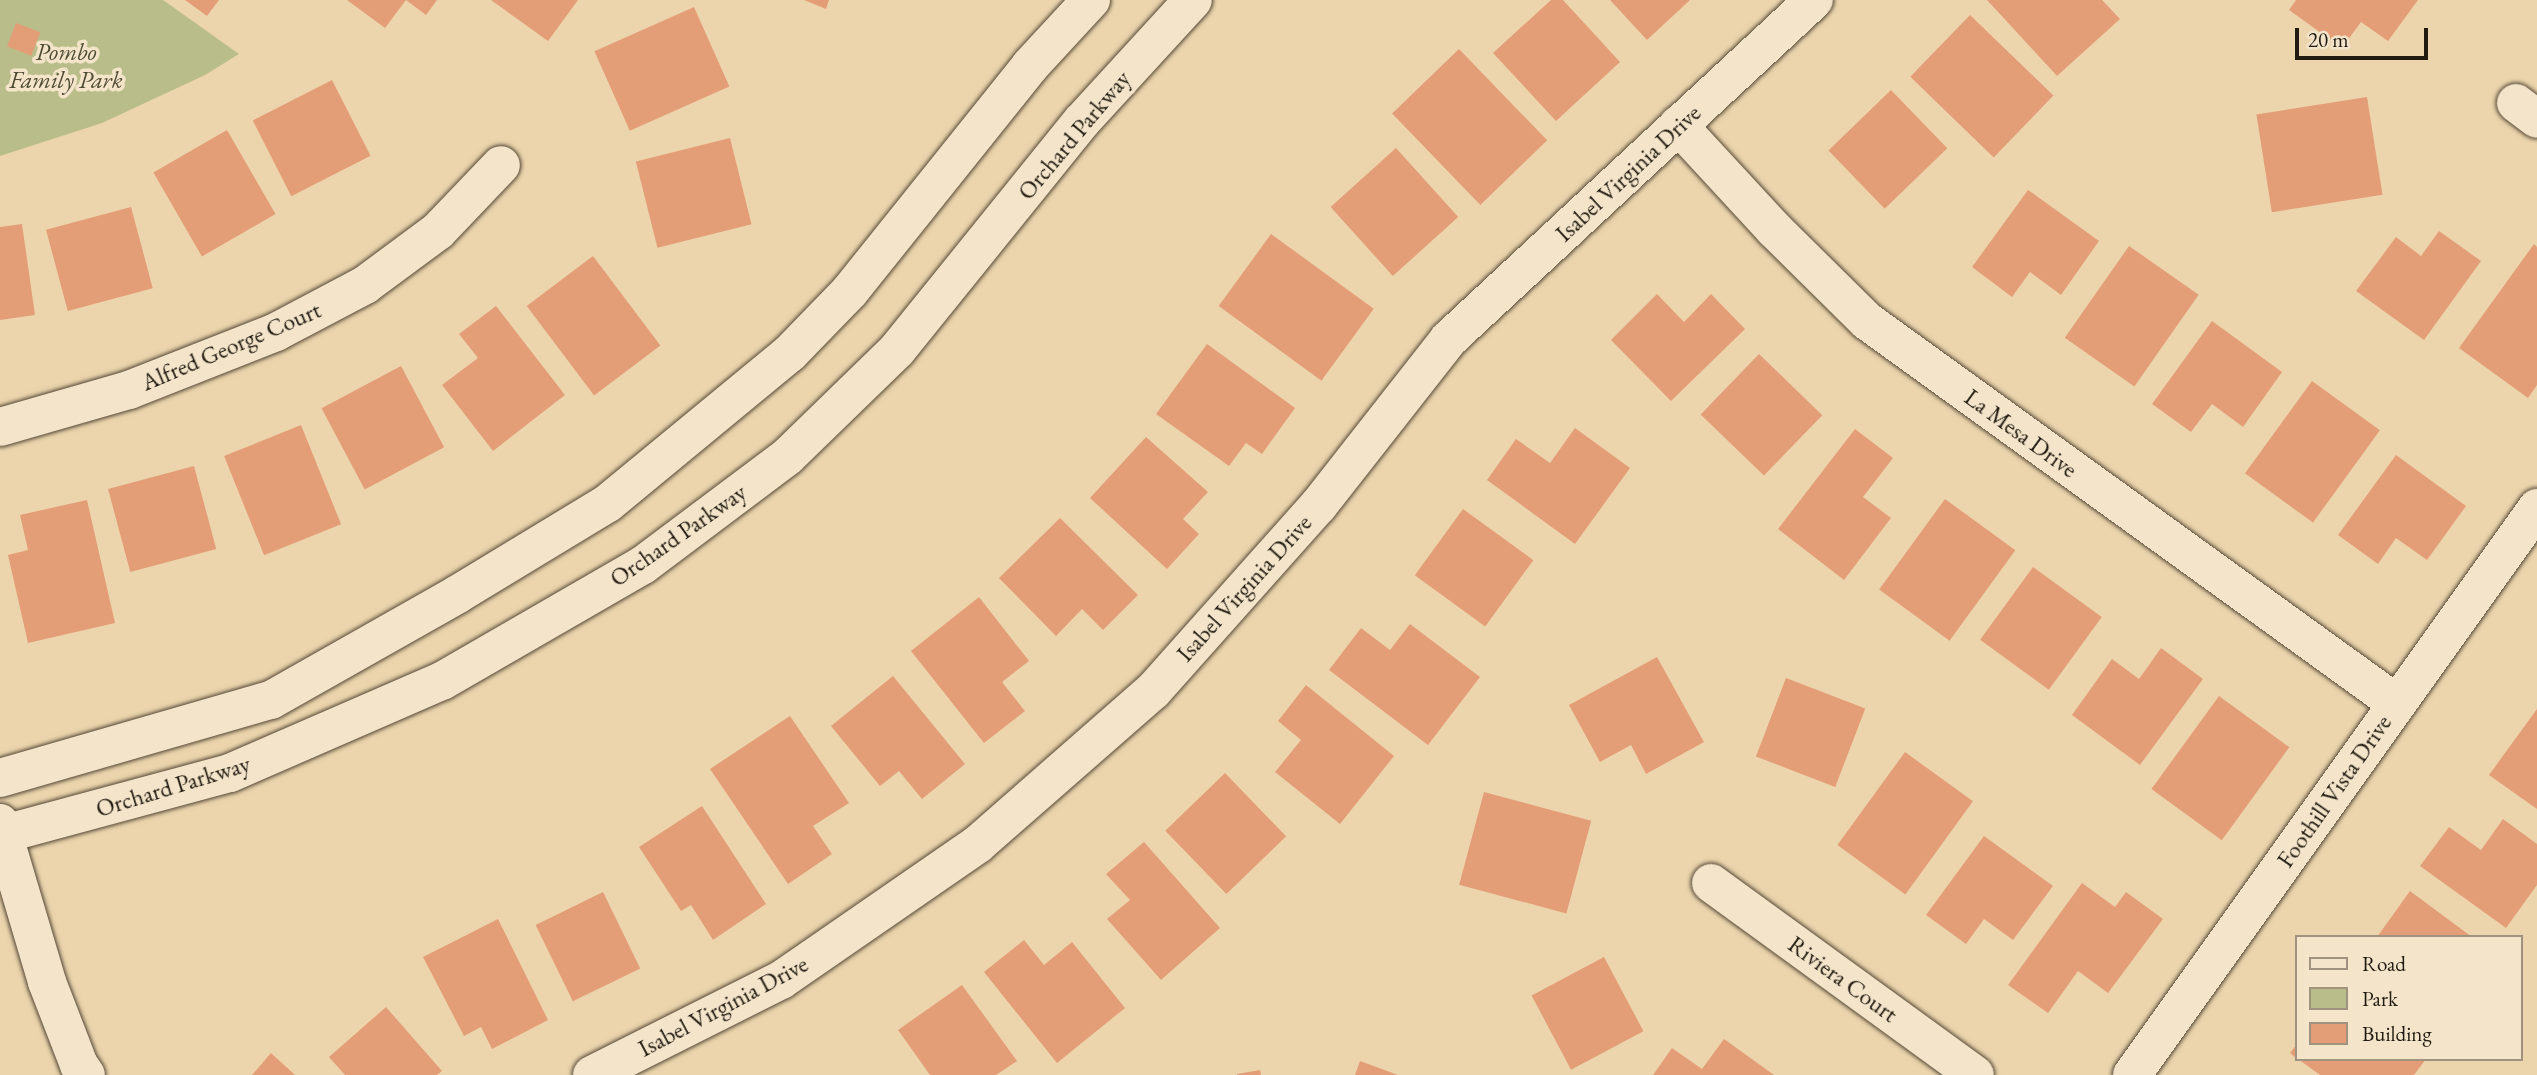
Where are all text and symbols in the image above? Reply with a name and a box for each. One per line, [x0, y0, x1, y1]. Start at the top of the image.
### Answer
scale bar [2299, 14, 2432, 58]
text: 20 m [2308, 26, 2349, 53]
park label: Pombo Family Park [9, 38, 123, 94]
street label: Orchard Parkway [1012, 65, 1136, 205]
street label: Isabel Virginia Drive [1549, 98, 1707, 248]
street label: Alfred George Court [137, 295, 325, 397]
street label: La Mesa Drive [1959, 382, 2083, 484]
street label: Orchard Parkway [604, 477, 752, 593]
street label: Isabel Virginia Drive [1170, 509, 1318, 667]
street label: Foothill Vista Drive [2271, 709, 2397, 873]
street label: Orchard Parkway [92, 749, 254, 823]
street label: Riviera Court [1783, 930, 1903, 1028]
legend [2296, 935, 2523, 1061]
street label: Isabel Virginia Drive [633, 949, 813, 1063]
text: Road [2362, 950, 2406, 977]
text: Park [2362, 985, 2398, 1012]
text: Building [2362, 1020, 2432, 1047]

